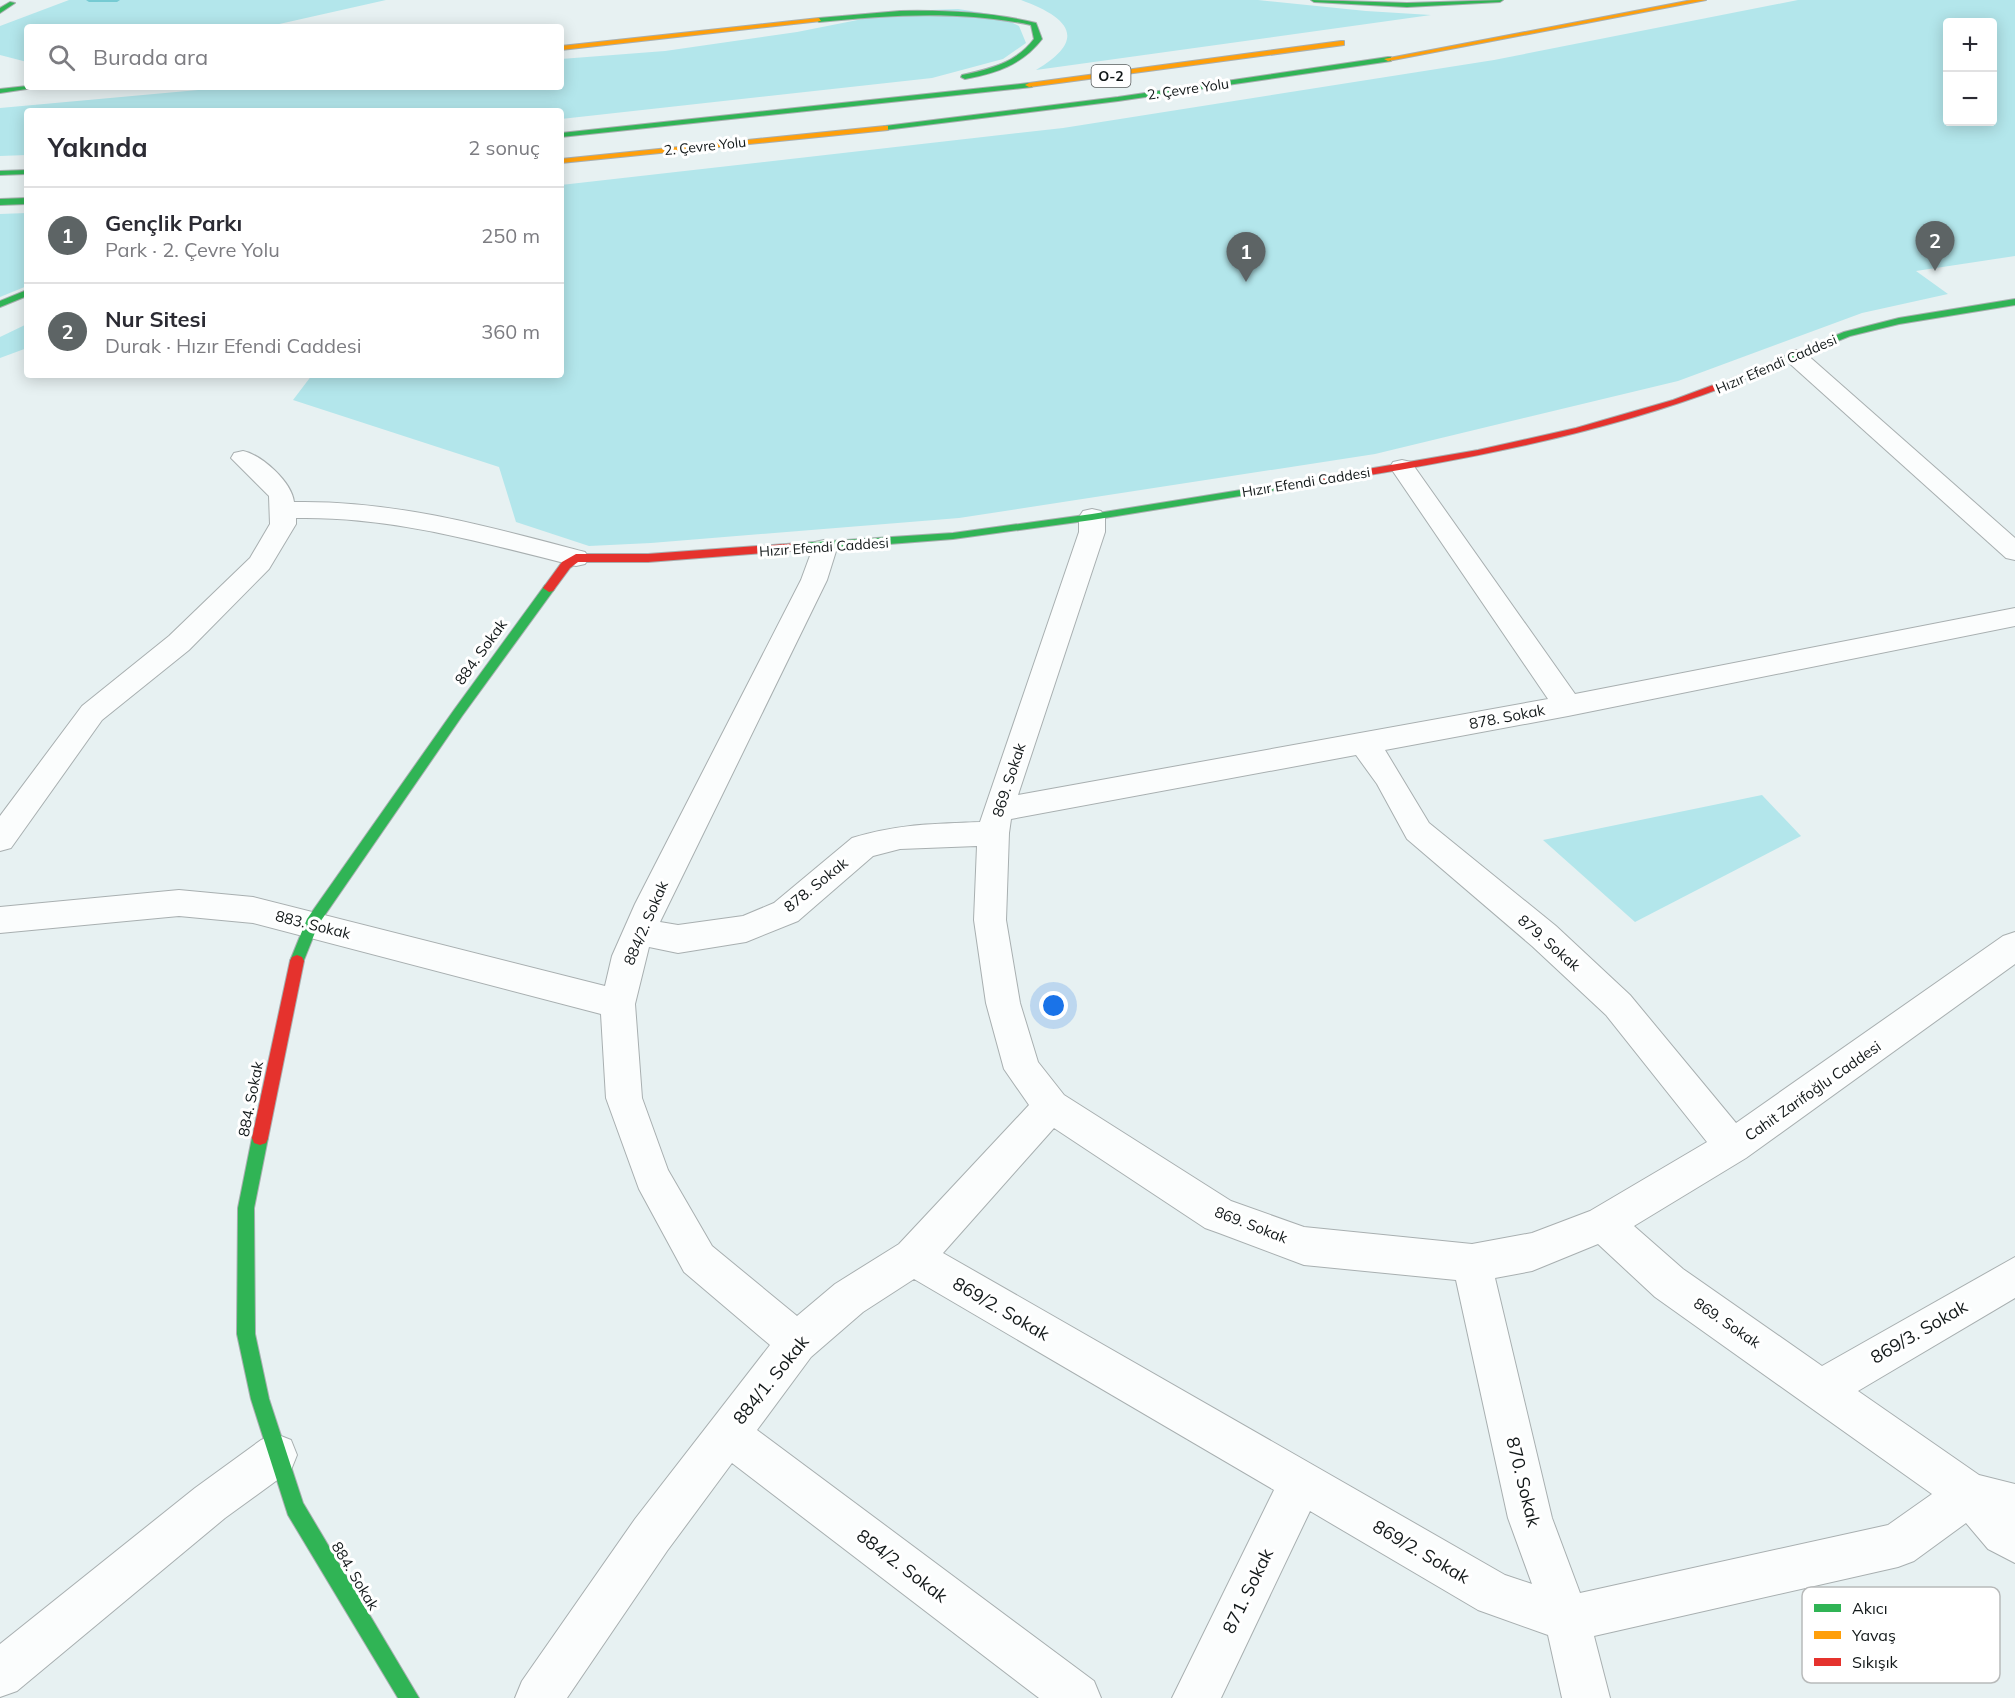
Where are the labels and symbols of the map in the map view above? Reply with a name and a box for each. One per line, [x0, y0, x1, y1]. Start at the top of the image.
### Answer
road number: O-2 [1092, 65, 1130, 87]
street label: 2. Çevre Yolu [1146, 74, 1230, 104]
street label: 2. Çevre Yolu [663, 133, 747, 159]
pin: 2 [1916, 222, 1954, 271]
pin: 1 [1226, 232, 1266, 282]
street label: Hızır Efendi Caddesi [1713, 330, 1839, 398]
street label: Hızır Efendi Caddesi [1240, 463, 1372, 501]
street label: Hızır Efendi Caddesi [759, 533, 889, 561]
street label: 884. Sokak [450, 615, 511, 688]
street label: 878. Sokak [1467, 700, 1547, 733]
street label: 869. Sokak [988, 740, 1029, 819]
street label: 878. Sokak [780, 853, 852, 916]
street label: 884/2. Sokak [619, 877, 672, 968]
street label: 883. Sokak [274, 906, 353, 943]
street label: 879. Sokak [1514, 910, 1585, 975]
your location [1039, 991, 1068, 1020]
street label: Cahit Zarifoğlu Caddesi [1741, 1036, 1885, 1145]
street label: 884. Sokak [234, 1059, 267, 1138]
street label: 869. Sokak [1212, 1202, 1291, 1247]
street label: 869/2. Sokak [949, 1272, 1054, 1346]
street label: 869. Sokak [1690, 1293, 1765, 1352]
street label: 869/3. Sokak [1866, 1294, 1972, 1369]
street label: 884/1. Sokak [728, 1330, 814, 1429]
street label: 870. Sokak [1501, 1434, 1546, 1530]
street label: 869/2. Sokak [1369, 1515, 1474, 1589]
street label: 884/2. Sokak [852, 1524, 953, 1608]
street label: 884. Sokak [328, 1538, 383, 1614]
street label: 871. Sokak [1217, 1544, 1278, 1637]
legend [1802, 1587, 2000, 1683]
text: Akıcı [1852, 1598, 1888, 1618]
text: Yavaş [1851, 1625, 1896, 1645]
text: Sıkışık [1852, 1652, 1899, 1672]

